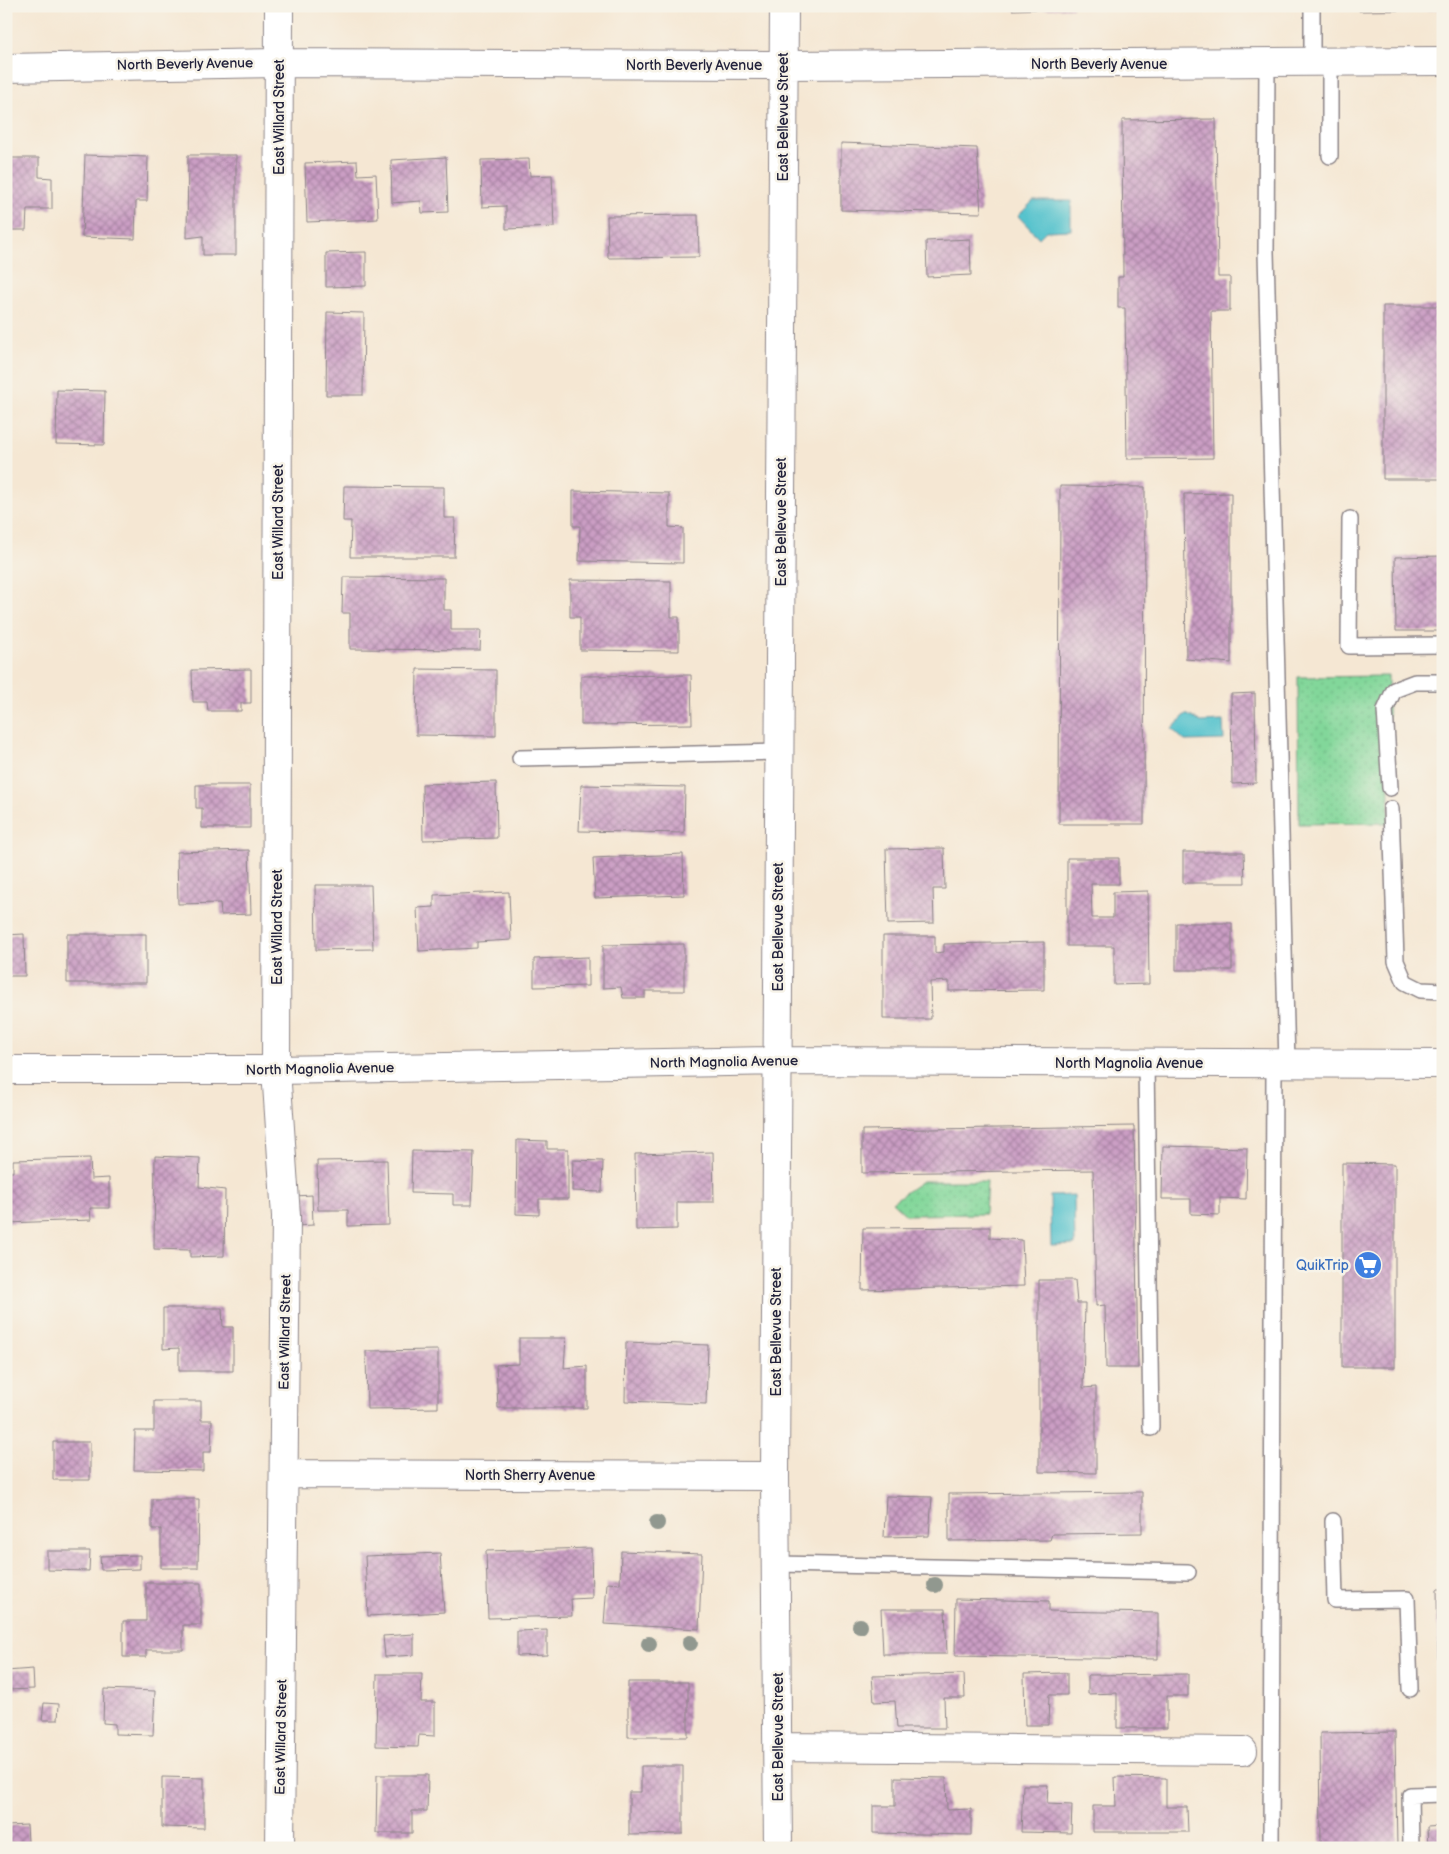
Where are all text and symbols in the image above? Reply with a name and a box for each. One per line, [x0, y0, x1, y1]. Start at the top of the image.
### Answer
street label: East Bellevue Street [775, 52, 792, 182]
street label: North Beverly Avenue [117, 54, 253, 74]
street label: North Beverly Avenue [1031, 56, 1167, 73]
street label: North Beverly Avenue [626, 57, 762, 74]
street label: East Willard Street [271, 58, 288, 175]
street label: East Bellevue Street [773, 457, 790, 587]
street label: East Willard Street [270, 463, 287, 580]
street label: East Bellevue Street [770, 862, 787, 992]
street label: East Willard Street [269, 868, 286, 985]
street label: North Magnolia Avenue [650, 1052, 798, 1072]
street label: North Magnolia Avenue [1055, 1055, 1203, 1072]
street label: North Magnolia Avenue [246, 1059, 394, 1079]
supermarket icon: QuikTrip [1353, 1250, 1383, 1280]
place label: QuikTrip [1296, 1257, 1349, 1274]
street label: East Bellevue Street [768, 1267, 785, 1397]
street label: East Willard Street [275, 1273, 295, 1390]
street label: North Sherry Avenue [465, 1467, 595, 1484]
street label: East Bellevue Street [770, 1672, 787, 1802]
street label: East Willard Street [271, 1678, 291, 1795]

